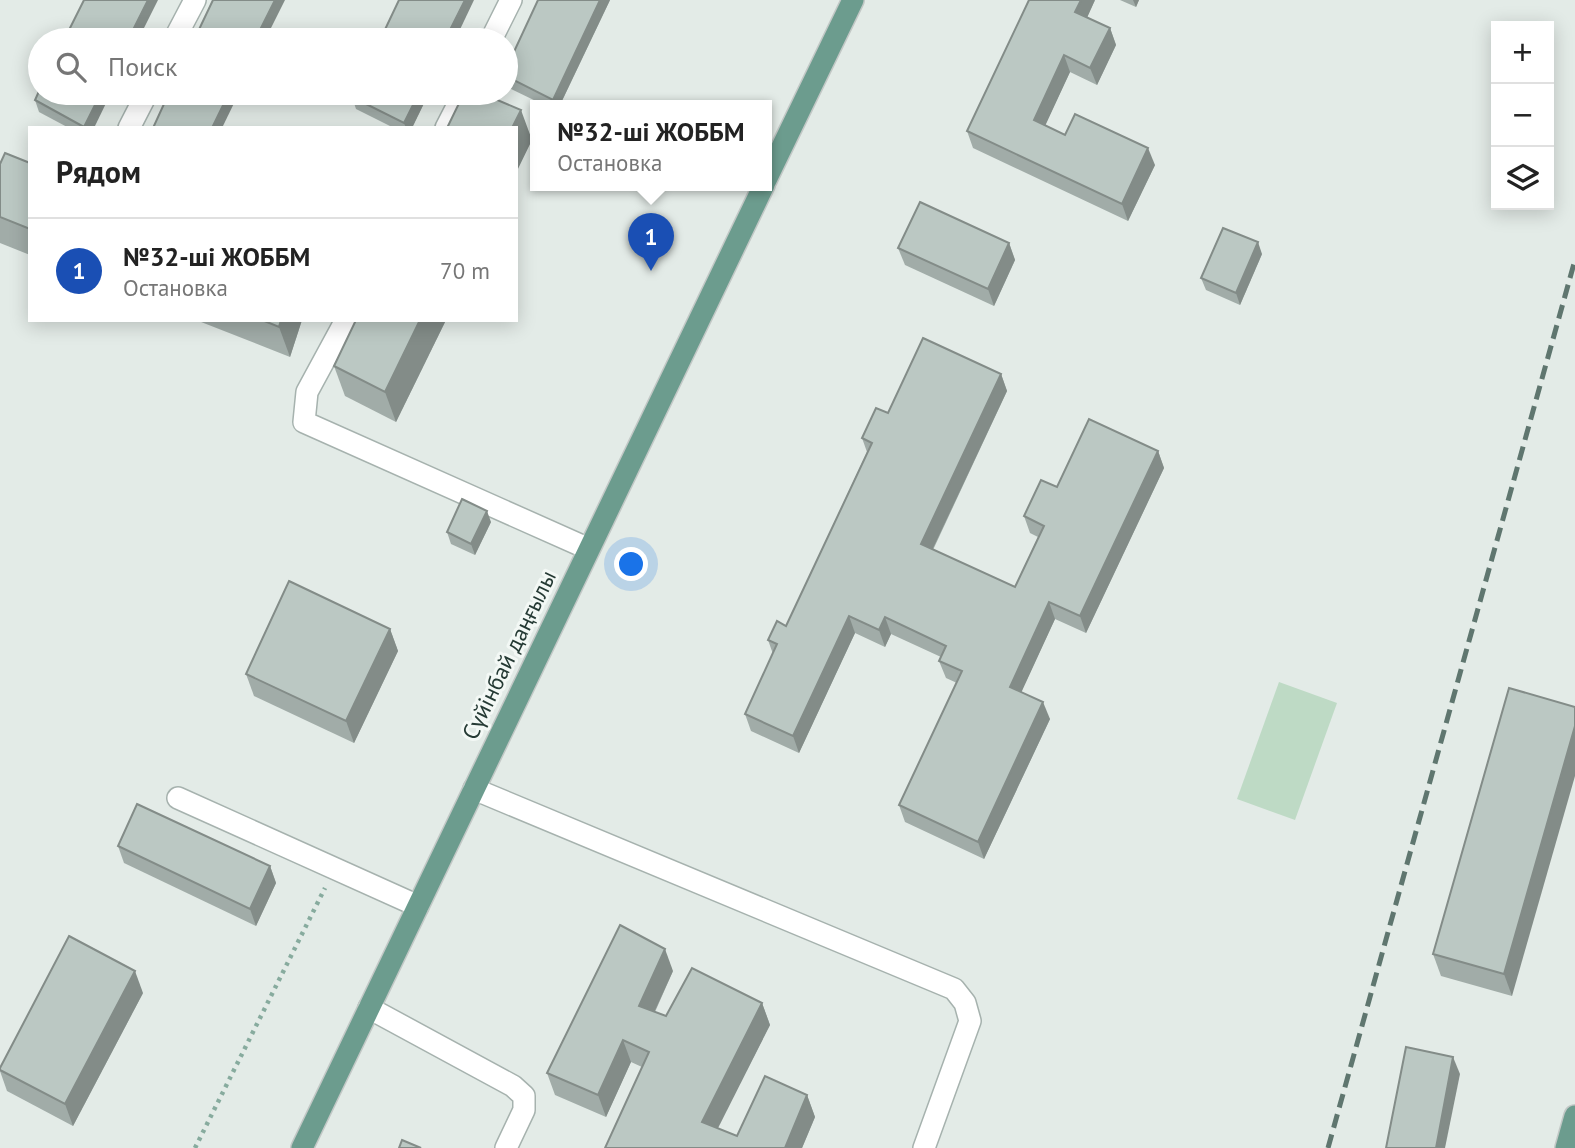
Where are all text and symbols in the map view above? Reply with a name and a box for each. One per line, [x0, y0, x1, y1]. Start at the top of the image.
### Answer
map controls [1491, 21, 1554, 210]
button: + [1491, 21, 1554, 84]
search box [28, 28, 518, 105]
icon: search [52, 48, 90, 86]
text: Поиск [108, 50, 177, 83]
button: − [1491, 84, 1554, 147]
popup [530, 100, 772, 191]
text: №32-ші ЖОББМ [557, 115, 745, 148]
button: layers [1491, 147, 1554, 210]
text: Остановка [557, 148, 662, 177]
text: Рядом [56, 152, 141, 191]
pin: 1 [628, 213, 674, 271]
text: №32-ші ЖОББМ [123, 240, 310, 273]
text: 1 [72, 256, 86, 285]
text: 70 m [440, 256, 490, 285]
text: Остановка [123, 273, 228, 302]
your location [614, 547, 648, 581]
street label: Сүйінбай даңғылы [455, 565, 562, 744]

